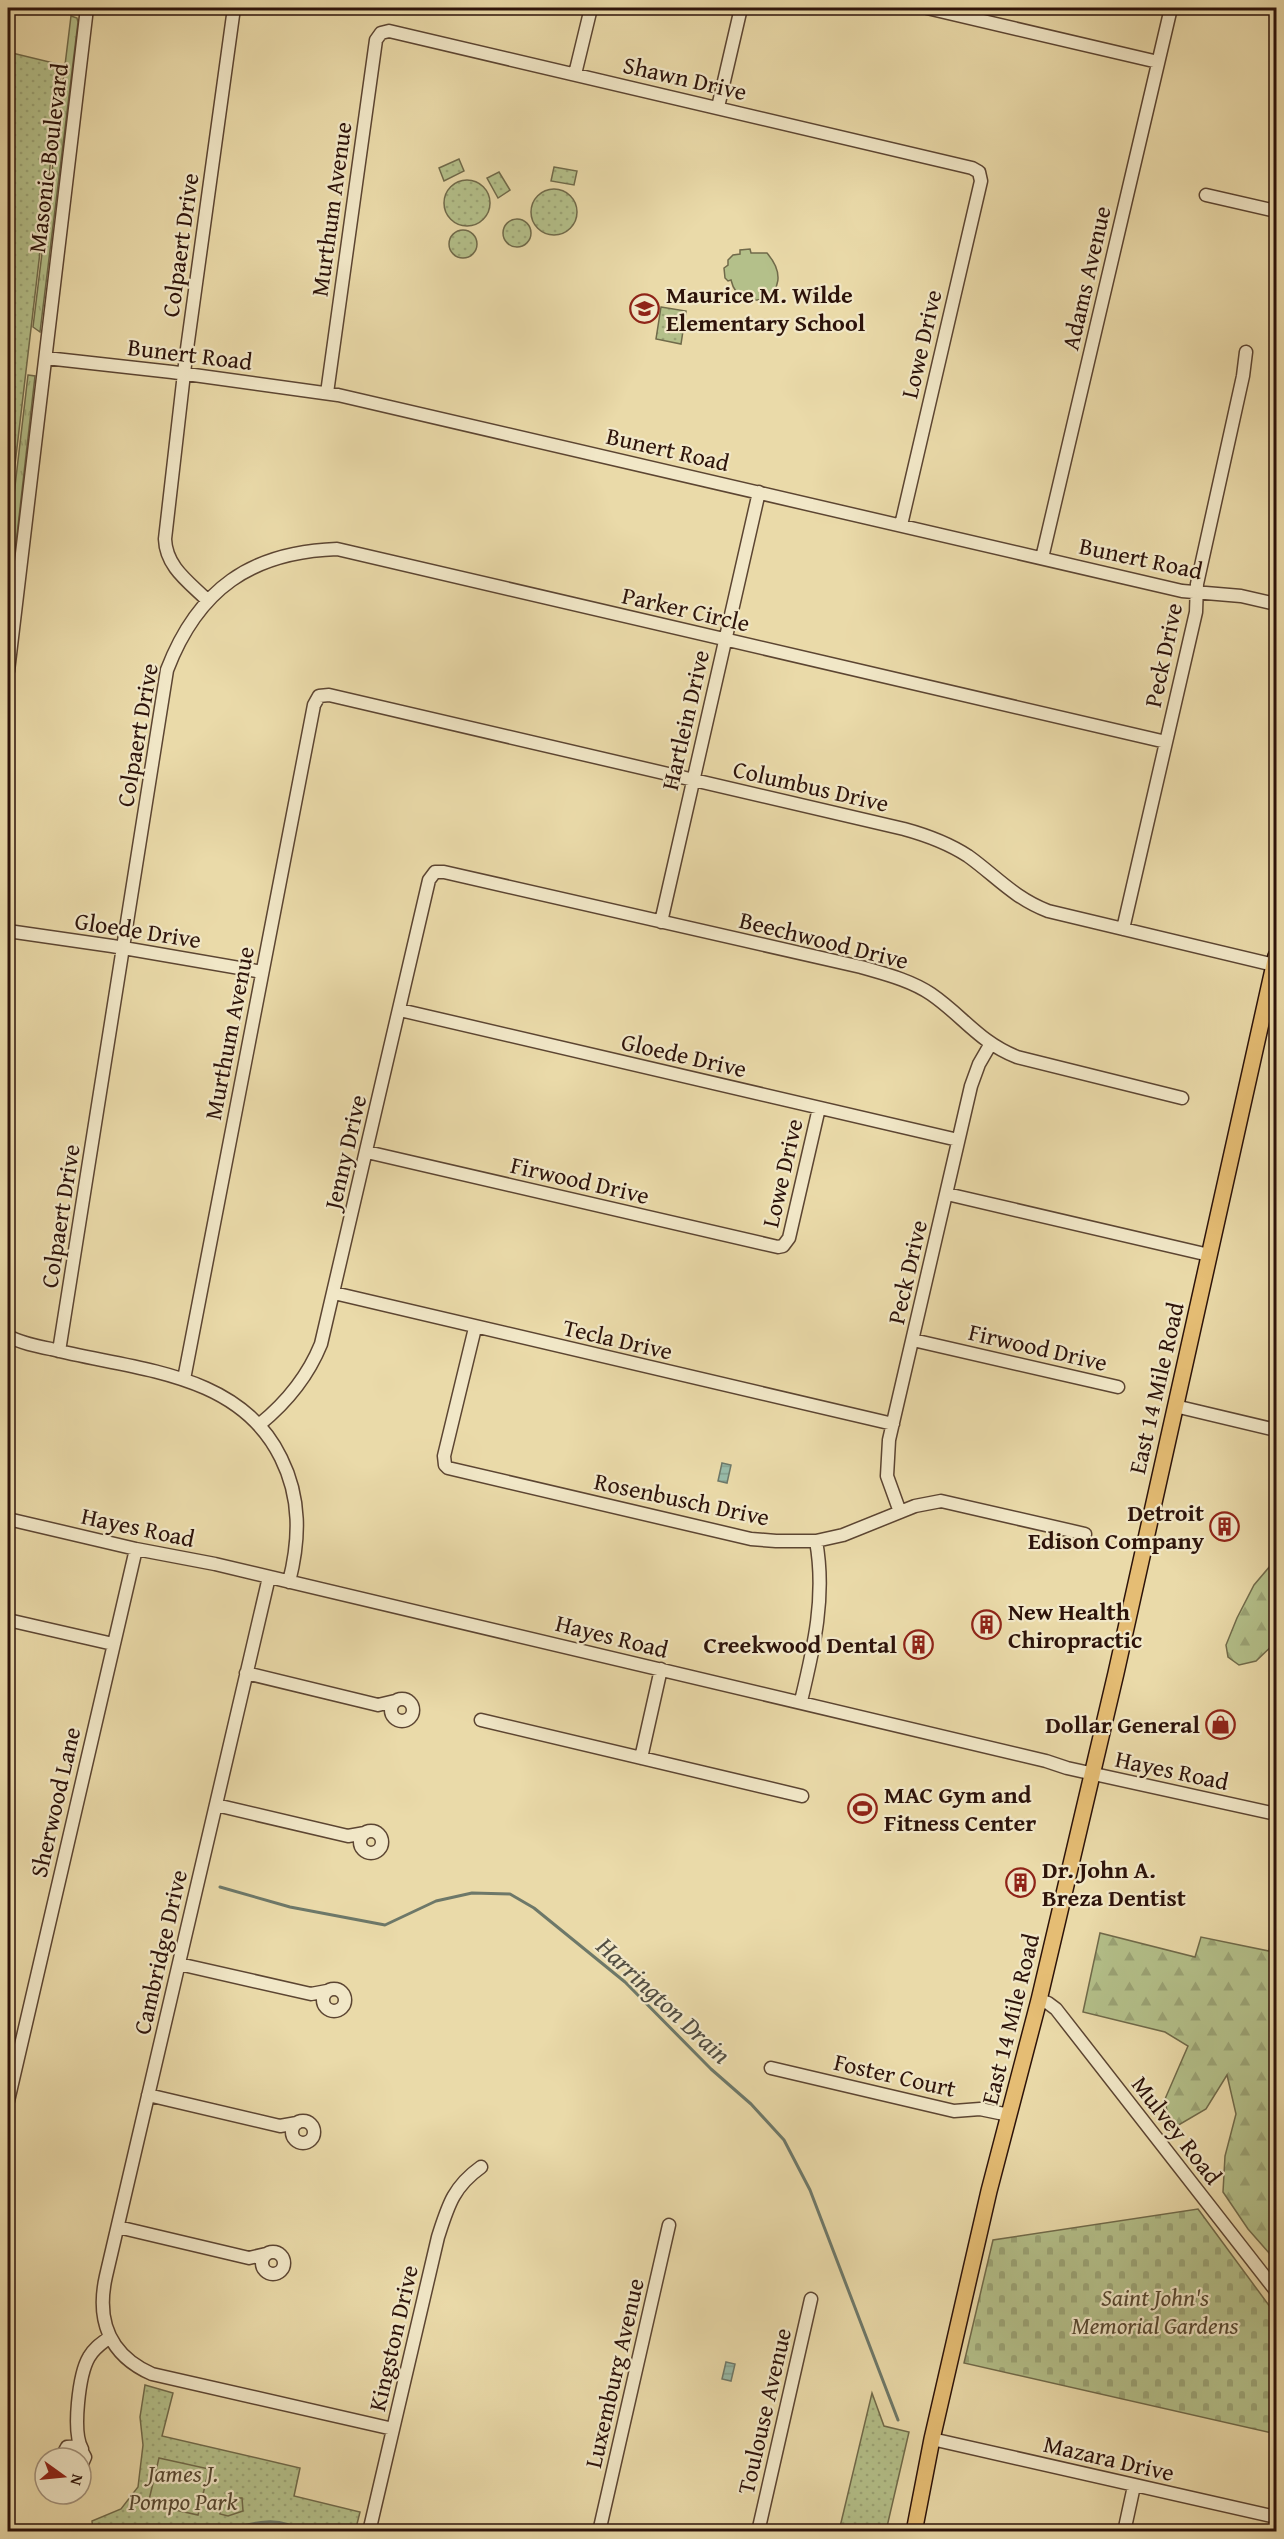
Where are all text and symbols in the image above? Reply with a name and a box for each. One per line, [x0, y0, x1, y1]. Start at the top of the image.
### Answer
street label: Shawn Drive [620, 47, 750, 109]
street label: Masonic Boulevard [19, 61, 77, 255]
street label: Murthum Avenue [301, 119, 361, 299]
street label: Colpaert Drive [153, 171, 207, 319]
street label: Adams Avenue [1052, 203, 1120, 353]
place label: Maurice M. Wilde Elementary School [666, 277, 866, 340]
street label: Lowe Drive [892, 286, 950, 402]
school or university icon: Maurice M. Wilde Elementary School [629, 292, 661, 324]
street label: Bunert Road [126, 329, 254, 379]
street label: Bunert Road [603, 418, 733, 480]
street label: Bunert Road [1076, 528, 1206, 588]
street label: Parker Circle [619, 577, 753, 641]
street label: Peck Drive [1135, 600, 1191, 710]
street label: Hartlein Drive [652, 646, 718, 794]
street label: Colpaert Drive [107, 661, 167, 809]
street label: Columbus Drive [730, 751, 892, 821]
street label: Beechwood Drive [736, 902, 912, 978]
street label: Gloede Drive [72, 903, 204, 957]
street label: Murthum Avenue [195, 943, 263, 1123]
street label: Gloede Drive [618, 1024, 750, 1086]
street label: Jenny Drive [314, 1091, 375, 1216]
street label: Lowe Drive [753, 1115, 811, 1231]
street label: Colpaert Drive [31, 1142, 89, 1290]
street label: Firwood Drive [507, 1147, 653, 1213]
street label: Peck Drive [878, 1217, 936, 1327]
street label: East 14 Mile Road [1119, 1299, 1193, 1477]
street label: Tecla Drive [560, 1309, 676, 1369]
street label: Firwood Drive [965, 1314, 1111, 1380]
street label: Rosenbusch Drive [591, 1463, 773, 1535]
place label: Detroit Edison Company [1028, 1495, 1205, 1558]
street label: Hayes Road [78, 1498, 198, 1556]
building icon: Detroit Edison Company [1209, 1510, 1241, 1542]
place label: New Health Chiropractic [1008, 1594, 1142, 1657]
street label: Hayes Road [552, 1605, 672, 1667]
building icon: New Health Chiropractic [971, 1609, 1003, 1641]
place label: Creekwood Dental [704, 1627, 898, 1662]
building icon: Creekwood Dental [902, 1628, 934, 1660]
place label: Dollar General [1045, 1707, 1201, 1742]
shop icon: Dollar General [1205, 1708, 1237, 1740]
street label: Sherwood Lane [21, 1723, 89, 1881]
street label: Hayes Road [1112, 1741, 1232, 1799]
place label: MAC Gym and Fitness Center [884, 1777, 1036, 1840]
sports icon: MAC Gym and Fitness Center [847, 1792, 879, 1824]
place label: Dr. John A. Breza Dentist [1042, 1852, 1186, 1915]
street label: Cambridge Drive [124, 1866, 196, 2038]
building icon: Dr. John A. Breza Dentist [1005, 1867, 1037, 1899]
water label: Harrington Drain [587, 1926, 740, 2073]
street label: East 14 Mile Road [972, 1930, 1048, 2108]
street label: Foster Court [831, 2044, 960, 2106]
street label: Mulvey Road [1123, 2068, 1231, 2192]
street label: Kingston Drive [359, 2261, 427, 2415]
street label: Luxemburg Avenue [575, 2275, 653, 2471]
park label: Saint John's Memorial Gardens [1072, 2280, 1239, 2343]
street label: Toulouse Avenue [728, 2324, 800, 2498]
street label: Mazara Drive [1040, 2426, 1178, 2490]
north arrow [33, 2446, 93, 2506]
park label: James J. Pompo Park [128, 2456, 238, 2519]
text: N [64, 2472, 90, 2488]

